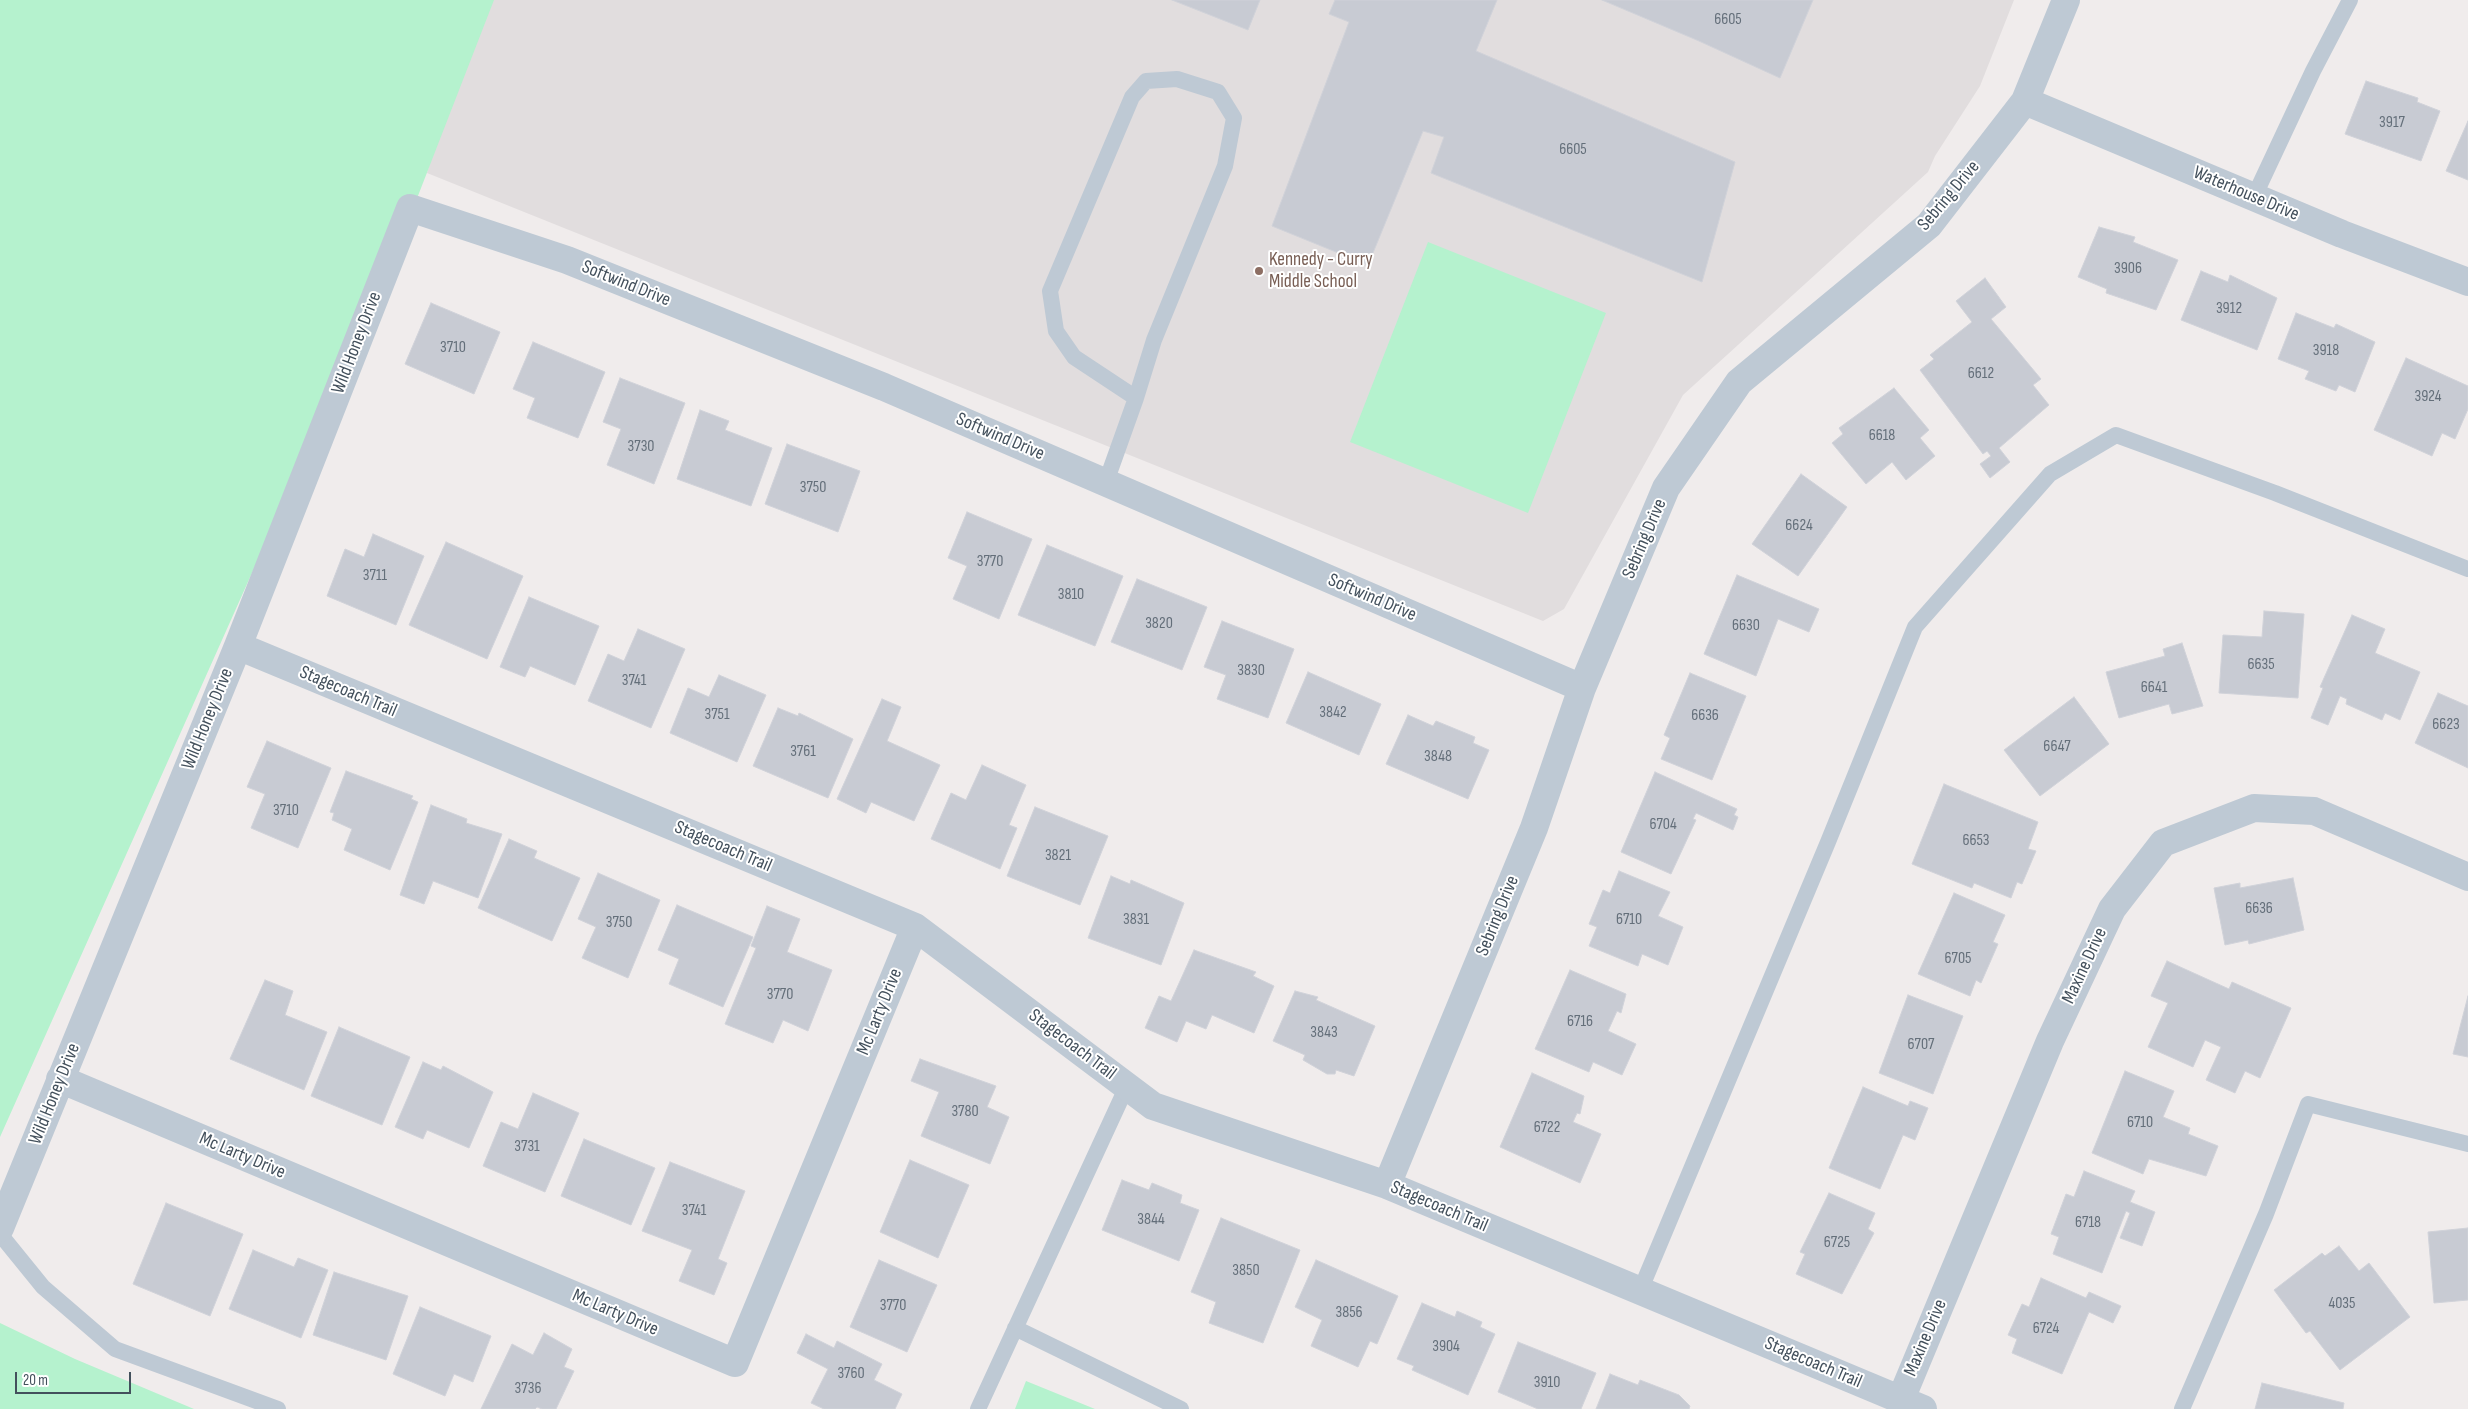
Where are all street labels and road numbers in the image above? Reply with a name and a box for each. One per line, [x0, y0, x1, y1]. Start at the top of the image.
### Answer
street label: Sebring Drive [1913, 156, 1985, 236]
street label: Waterhouse Drive [2190, 162, 2302, 226]
street label: Softwind Drive [578, 256, 674, 312]
street label: Wild Honey Drive [327, 289, 387, 397]
street label: Softwind Drive [952, 408, 1048, 466]
street label: Sebring Drive [1618, 496, 1672, 582]
street label: Softwind Drive [1324, 569, 1420, 627]
street label: Stagecoach Trail [296, 661, 400, 723]
street label: Wild Honey Drive [177, 665, 239, 773]
street label: Stagecoach Trail [671, 816, 775, 878]
street label: Sebring Drive [1472, 873, 1524, 959]
street label: Maxine Drive [2058, 924, 2112, 1008]
street label: Mc Larty Drive [852, 965, 908, 1059]
street label: Stagecoach Trail [1024, 1005, 1120, 1085]
street label: Wild Honey Drive [24, 1040, 86, 1148]
street label: Mc Larty Drive [196, 1128, 288, 1184]
street label: Stagecoach Trail [1387, 1176, 1491, 1238]
street label: Mc Larty Drive [569, 1285, 661, 1341]
street label: Maxine Drive [1900, 1296, 1952, 1380]
street label: Stagecoach Trail [1761, 1332, 1865, 1394]

